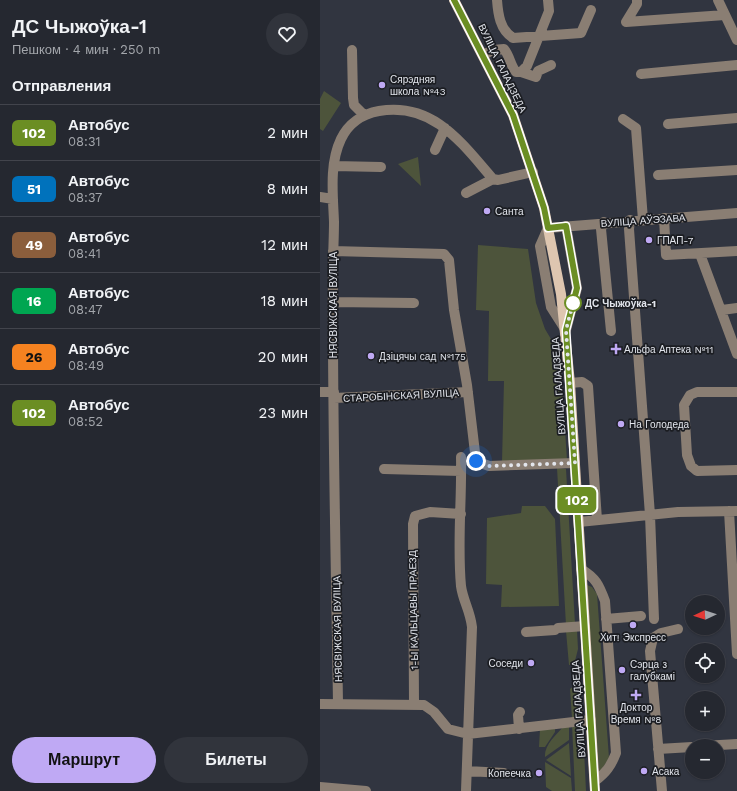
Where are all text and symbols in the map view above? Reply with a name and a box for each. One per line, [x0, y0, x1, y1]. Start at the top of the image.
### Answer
button: heart [266, 13, 308, 55]
text: ДС Чыжоўка-1 [12, 15, 147, 38]
street label: ВУЛІЦА ГАЛАДЗЕДА [476, 22, 529, 115]
text: Пешком · 4 мин · 250 m [12, 42, 160, 57]
place label: Сярэдняя школа №43 [390, 74, 446, 97]
text: Отправления [12, 77, 111, 95]
marker: Сярэдняя школа №43 [377, 80, 387, 90]
text: Автобус [68, 116, 130, 134]
text: 2 мин [267, 124, 308, 142]
text: 102 [22, 125, 46, 141]
text: 08:31 [68, 134, 101, 149]
text: Автобус [68, 172, 130, 190]
text: 8 мин [267, 180, 308, 198]
text: 51 [27, 181, 41, 197]
text: 08:37 [68, 190, 102, 205]
marker: Санта [482, 206, 492, 216]
place label: Санта [495, 206, 524, 217]
street label: ВУЛІЦА АЎЭЗАВА [600, 211, 686, 229]
text: Автобус [68, 228, 130, 246]
marker: ГПАП-7 [644, 235, 654, 245]
place label: ГПАП-7 [657, 235, 694, 246]
text: 12 мин [261, 236, 308, 254]
text: 49 [25, 237, 43, 253]
text: 08:41 [68, 246, 101, 261]
street label: НЯСВІЖСКАЯ ВУЛІЦА [328, 252, 339, 358]
text: Автобус [68, 284, 130, 302]
text: 18 мин [261, 292, 308, 310]
text: 16 [27, 293, 41, 309]
marker: ДС Чыжоўка-1 [564, 294, 582, 312]
place label: ДС Чыжоўка-1 [585, 298, 656, 309]
text: 08:47 [68, 302, 103, 317]
street label: ВУЛІЦА ГАЛАДЗЕДА [550, 337, 567, 435]
text: Автобус [68, 340, 130, 358]
marker: Альфа Аптека №11 [611, 344, 621, 354]
place label: Альфа Аптека №11 [624, 344, 713, 355]
text: 20 мин [258, 348, 308, 366]
text: 26 [26, 349, 42, 365]
marker: Дзіцячы сад №175 [366, 351, 376, 361]
place label: Дзіцячы сад №175 [379, 351, 466, 362]
text: 08:49 [68, 358, 104, 373]
street label: СТАРОБІНСКАЯ ВУЛІЦА [343, 387, 460, 404]
text: Автобус [68, 396, 130, 414]
text: 23 мин [258, 404, 308, 422]
text: 102 [22, 405, 46, 421]
text: 08:52 [68, 414, 103, 429]
marker: На Голодеда [616, 419, 626, 429]
place label: На Голодеда [629, 419, 690, 430]
your location [466, 451, 486, 471]
line badge: 102 [554, 487, 600, 513]
text: 102 [565, 492, 589, 508]
street label: 1-Ы КАЛЬЦАВЫ ПРАЕЗД [407, 550, 420, 670]
street label: НЯСВІЖСКАЯ ВУЛІЦА [331, 575, 344, 682]
north arrow [685, 595, 725, 635]
map controls [685, 595, 725, 779]
marker: Хит! Экспресс [628, 620, 638, 630]
place label: Хит! Экспресс [600, 632, 666, 643]
button: locate [685, 643, 725, 683]
place label: Соседи [488, 658, 523, 669]
marker: Соседи [526, 658, 536, 668]
place label: Сэрца з галубкамі [630, 659, 675, 682]
street label: ВУЛІЦА ГАЛАДЗЕДА [570, 660, 587, 758]
marker: Сэрца з галубкамі [617, 665, 627, 675]
marker: Доктор Время №8 [631, 690, 641, 700]
button: + [685, 691, 725, 731]
place label: Доктор Время №8 [611, 702, 661, 725]
button: Маршрут [12, 737, 156, 783]
button: Билеты [164, 737, 308, 783]
button: − [685, 739, 725, 779]
marker: Асака [639, 766, 649, 776]
place label: Асака [652, 766, 680, 777]
place label: Копеечка [488, 768, 531, 779]
marker: Копеечка [534, 768, 544, 778]

